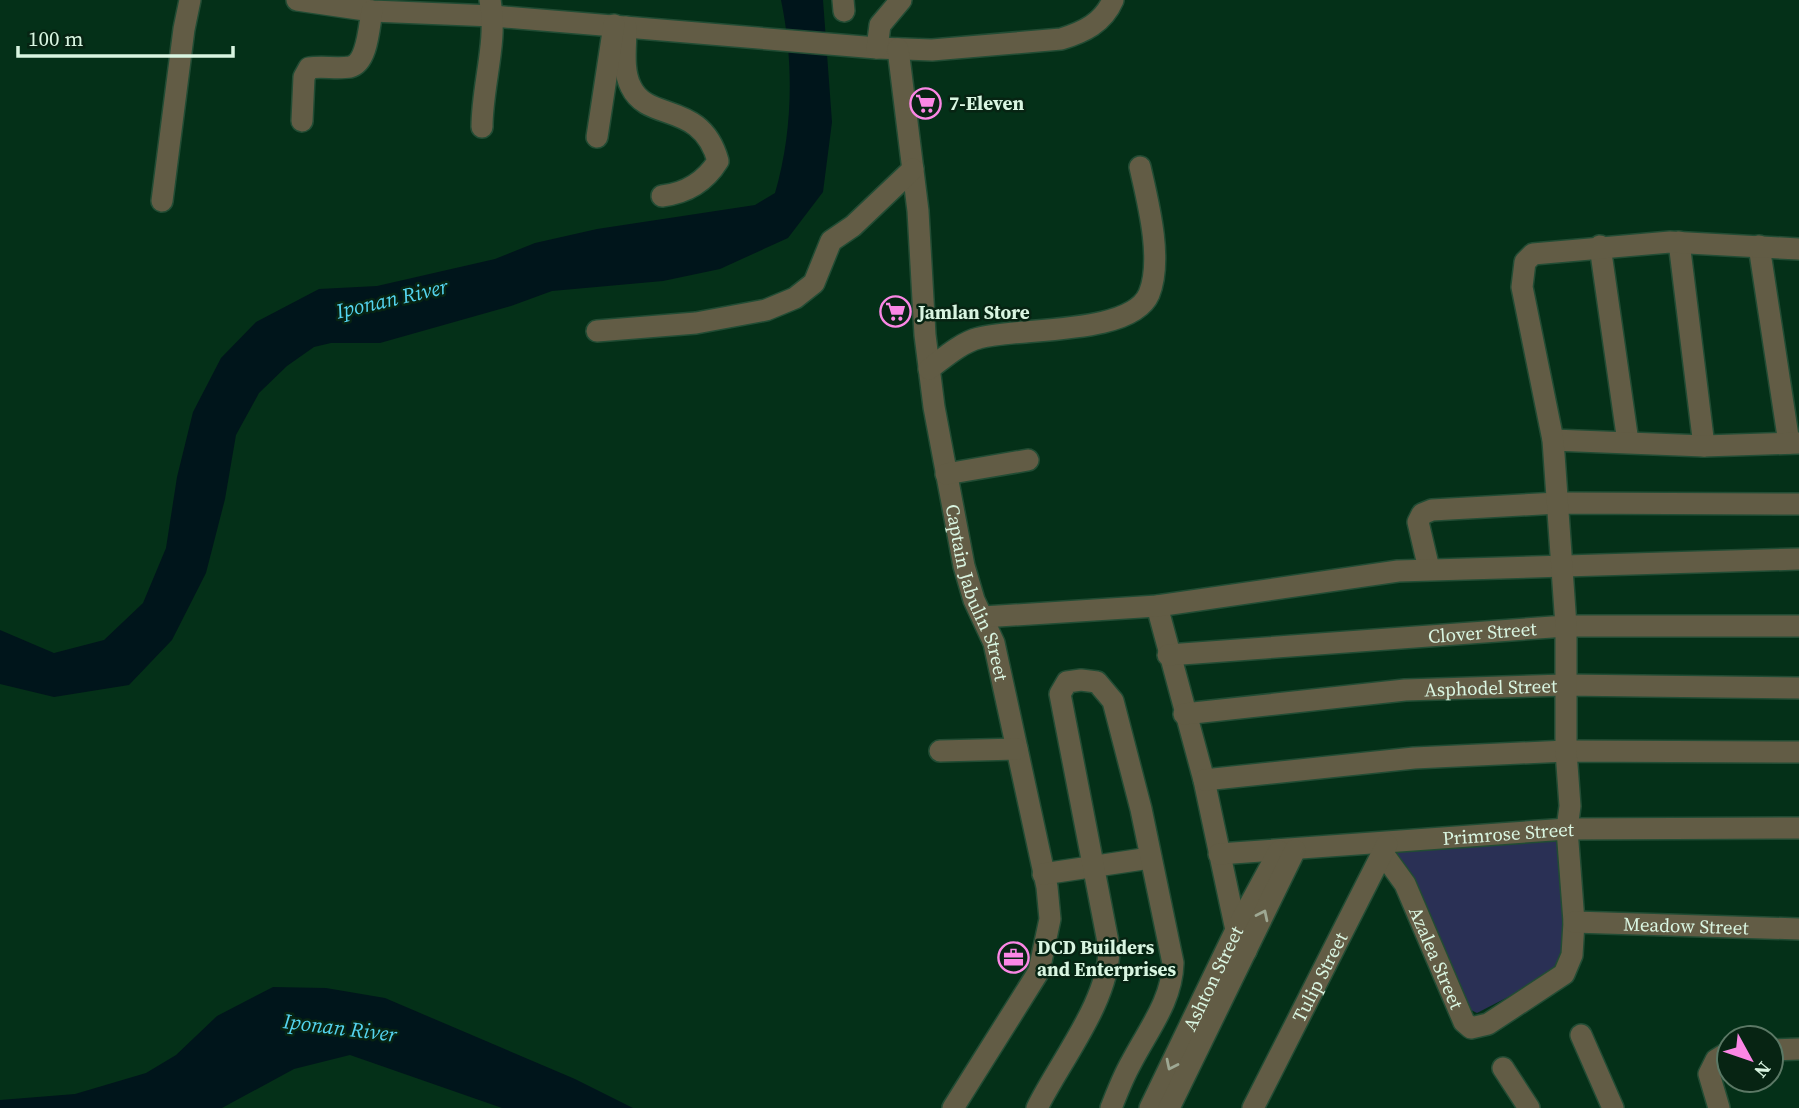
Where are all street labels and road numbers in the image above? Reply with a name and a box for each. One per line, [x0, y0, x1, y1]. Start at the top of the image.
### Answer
street label: Captain Jabulin Street [940, 502, 1015, 684]
street label: Clover Street [1427, 615, 1538, 649]
street label: Asphodel Street [1424, 672, 1558, 702]
street label: Primrose Street [1442, 816, 1575, 851]
street label: Azalea Street [1403, 902, 1470, 1014]
street label: Meadow Street [1623, 911, 1750, 940]
street label: Ashton Street [1176, 920, 1249, 1035]
street label: Tulip Street [1286, 927, 1354, 1026]

